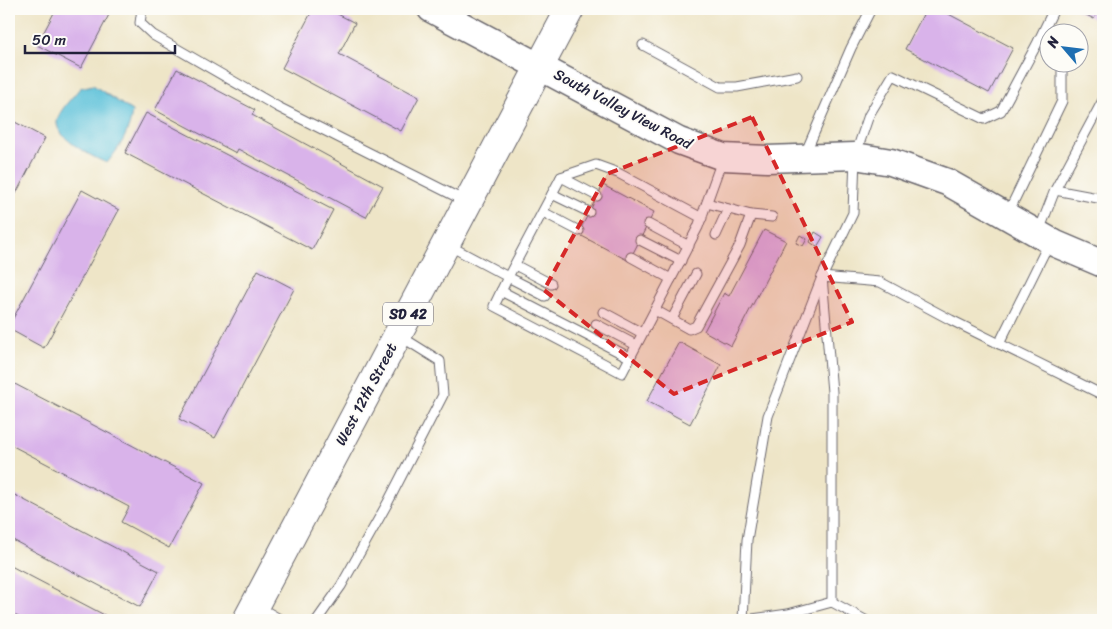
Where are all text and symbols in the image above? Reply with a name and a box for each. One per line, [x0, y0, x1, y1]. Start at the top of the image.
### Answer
scale bar [25, 22, 175, 54]
north arrow [1040, 22, 1090, 72]
text: 50 m [32, 27, 67, 53]
text: N [1039, 32, 1066, 53]
street label: South Valley View Road [549, 61, 698, 157]
road number: SD 42 [383, 302, 433, 326]
street label: West 12th Street [328, 337, 404, 450]

